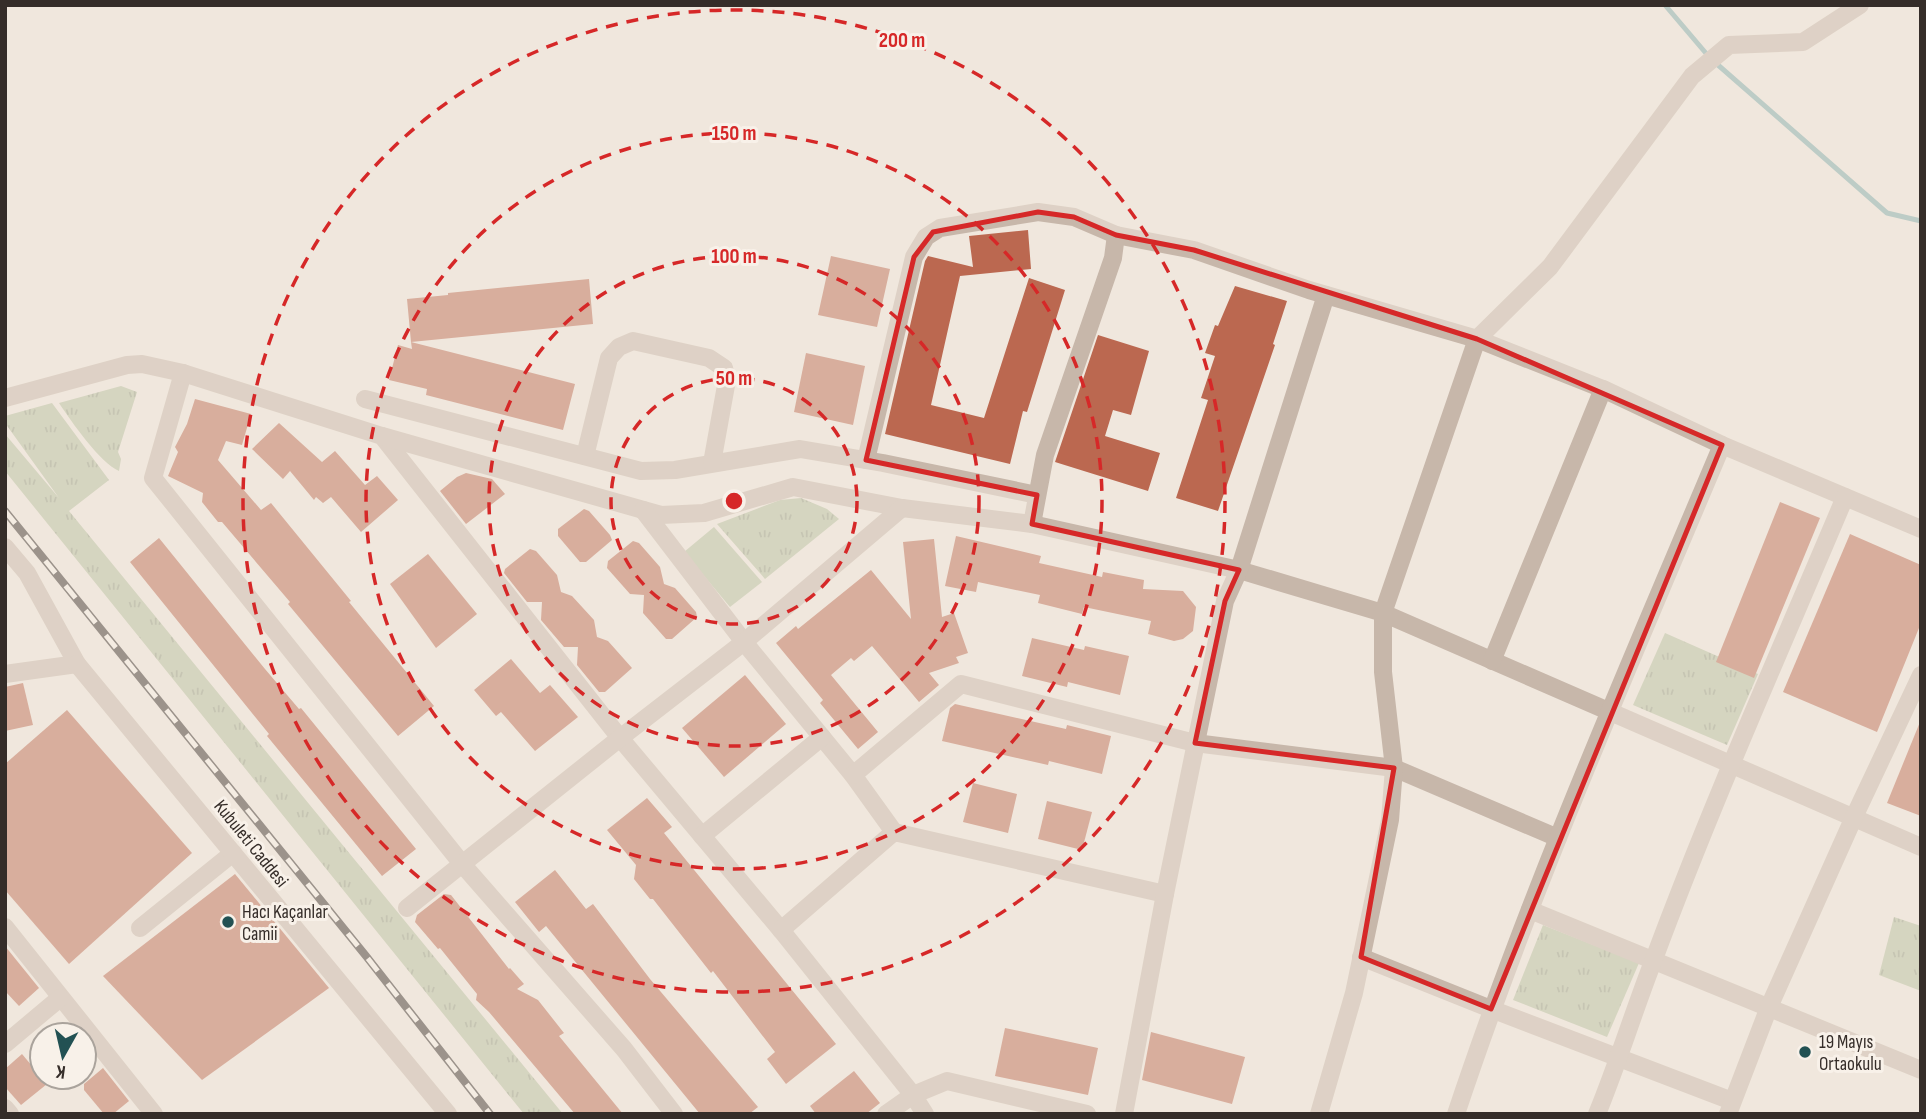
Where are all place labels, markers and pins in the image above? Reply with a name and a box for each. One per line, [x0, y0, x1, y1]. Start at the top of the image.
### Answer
centre of rings [722, 489, 746, 513]
place label: Hacı Kaçanlar Camii [242, 901, 328, 946]
marker: Hacı Kaçanlar Camii [220, 914, 236, 930]
place label: 19 Mayıs Ortaokulu [1819, 1031, 1882, 1076]
marker: 19 Mayıs Ortaokulu [1797, 1044, 1813, 1060]

